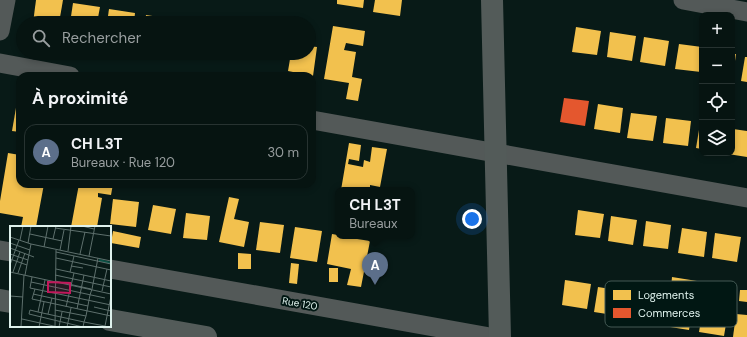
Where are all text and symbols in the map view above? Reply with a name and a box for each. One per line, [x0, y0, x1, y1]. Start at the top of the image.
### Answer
map controls [699, 12, 735, 156]
button: + [699, 12, 735, 48]
search box [16, 16, 316, 60]
icon: search [30, 27, 52, 49]
text: Rechercher [62, 28, 141, 48]
button: − [699, 48, 735, 84]
button: locate [699, 84, 735, 120]
text: À proximité [32, 87, 128, 109]
button: layers [699, 120, 735, 156]
text: CH L3T [71, 134, 122, 154]
text: A [41, 144, 51, 161]
text: 30 m [267, 144, 299, 161]
text: Bureaux · Rue 120 [71, 154, 175, 171]
popup [335, 187, 415, 239]
text: CH L3T [349, 195, 401, 215]
your location [462, 209, 482, 229]
text: Bureaux [349, 215, 397, 232]
inset map [10, 226, 111, 327]
pin: A [362, 252, 388, 285]
legend [605, 281, 737, 327]
text: Logements [638, 288, 694, 302]
street label: Rue 120 [281, 294, 319, 313]
text: Commerces [638, 306, 700, 320]

